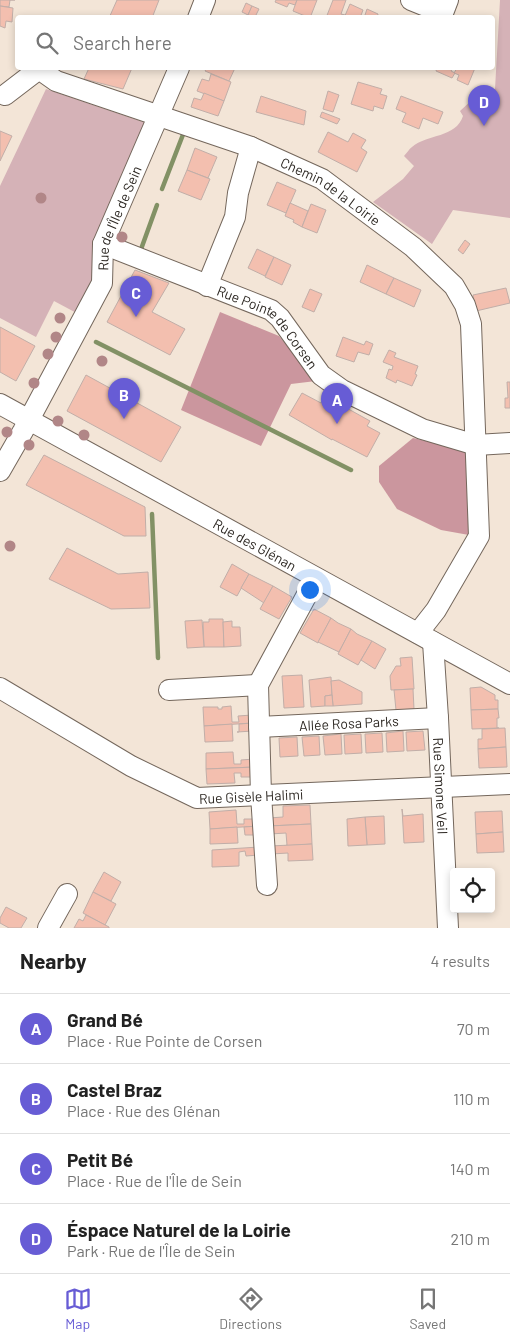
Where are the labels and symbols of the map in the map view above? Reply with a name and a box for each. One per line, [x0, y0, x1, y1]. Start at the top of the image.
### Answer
pin: D [468, 85, 500, 126]
street label: Chemin de la Loirie [278, 153, 384, 229]
street label: Rue de l'Île de Sein [94, 163, 144, 271]
pin: C [120, 276, 152, 317]
street label: Rue Pointe de Corsen [215, 281, 322, 372]
pin: B [108, 378, 140, 419]
pin: A [321, 383, 353, 424]
street label: Rue des Glénan [210, 514, 300, 574]
your location [297, 577, 323, 603]
street label: Allée Rosa Parks [299, 711, 399, 733]
street label: Rue Simone Veil [430, 737, 452, 835]
street label: Rue Gisèle Halimi [199, 785, 304, 806]

